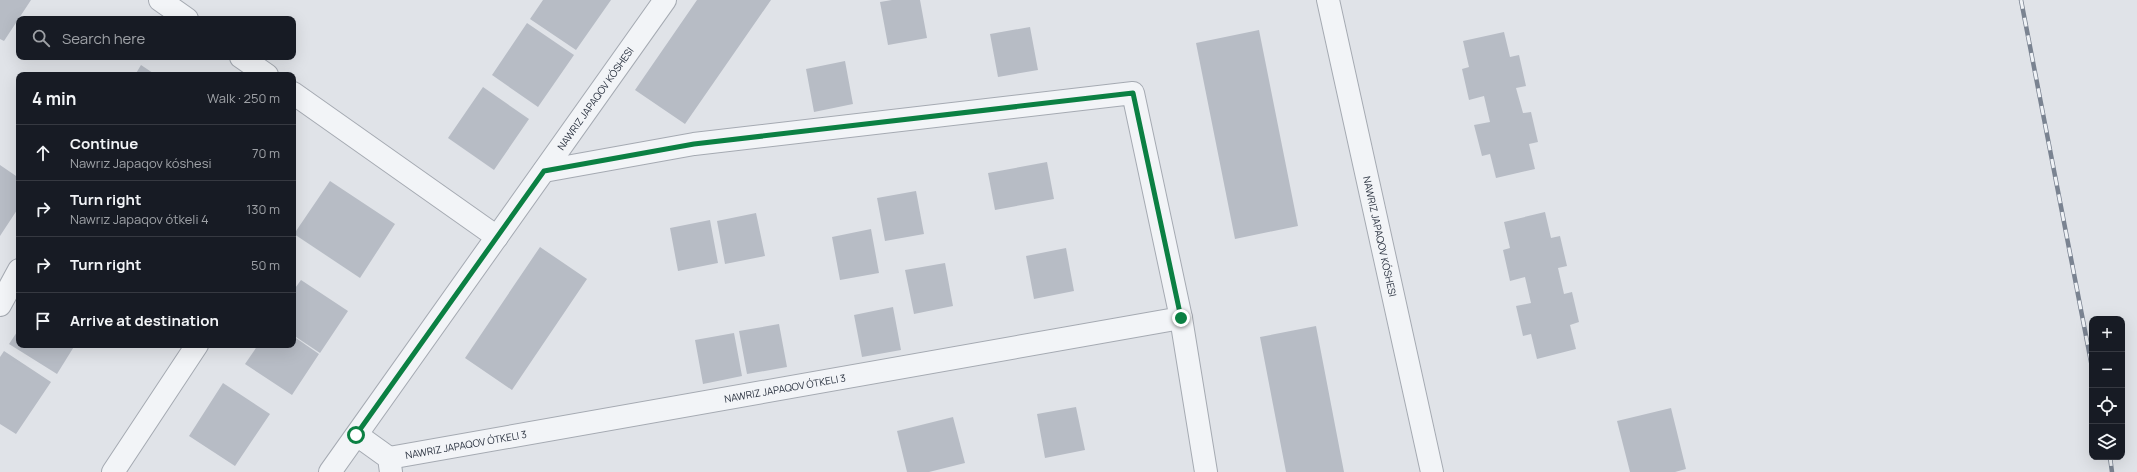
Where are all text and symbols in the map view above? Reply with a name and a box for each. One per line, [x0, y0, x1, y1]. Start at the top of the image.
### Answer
search box [16, 16, 296, 60]
icon: search [30, 27, 52, 49]
text: Search here [62, 28, 145, 49]
street label: NAWRIZ JAPAQOV KÓSHESI [554, 44, 636, 153]
text: 4 min [32, 87, 76, 110]
text: Walk · 250 m [207, 89, 280, 107]
text: Continue [70, 133, 138, 154]
icon: ahead [32, 142, 54, 164]
text: 70 m [252, 144, 280, 162]
text: Nawrız Japaqov kóshesi [70, 154, 212, 172]
street label: NAWRIZ JAPAQOV KÓSHESI [1360, 175, 1400, 298]
text: Turn right [70, 189, 141, 210]
icon: right [32, 198, 54, 220]
text: 130 m [246, 200, 280, 218]
text: Nawrız Japaqov ótkeli 4 [70, 210, 209, 228]
icon: right [32, 254, 54, 276]
text: Turn right [70, 254, 141, 275]
text: 50 m [251, 256, 280, 274]
route end [1172, 309, 1190, 327]
icon: arrive [32, 310, 54, 332]
text: Arrive at destination [70, 310, 219, 331]
map controls [2089, 316, 2125, 460]
button: + [2089, 316, 2125, 352]
button: − [2089, 352, 2125, 388]
street label: NAWRIZ JAPAQOV ÓTKELI 3 [723, 370, 847, 406]
button: locate [2089, 388, 2125, 424]
button: layers [2089, 424, 2125, 460]
route start [347, 426, 365, 444]
street label: NAWRIZ JAPAQOV ÓTKELI 3 [404, 427, 528, 462]

